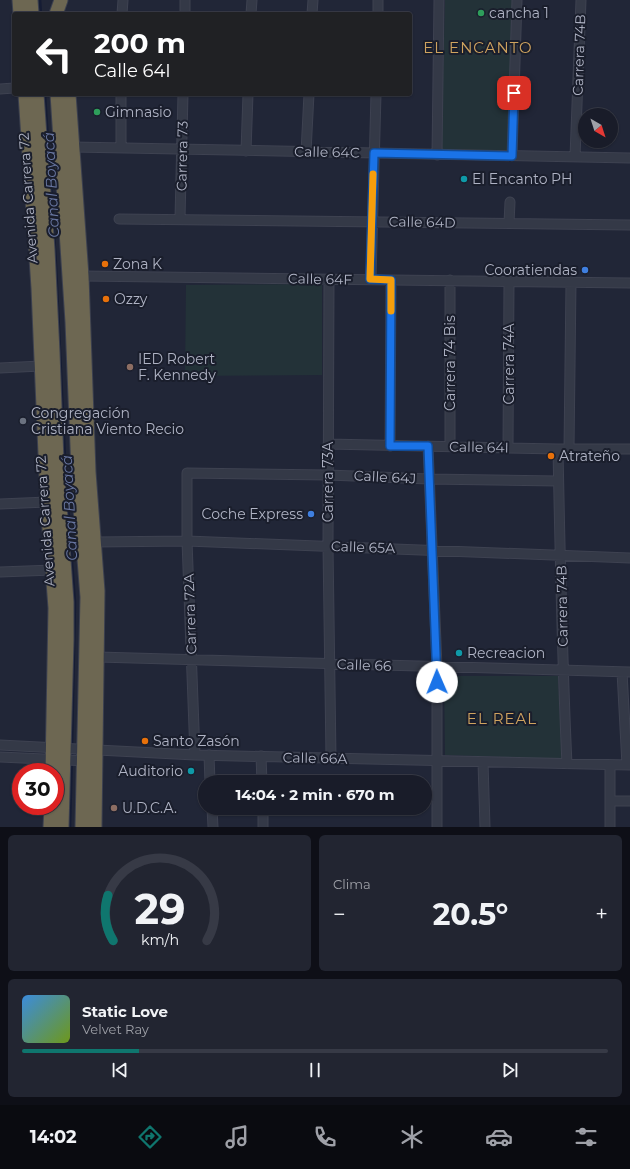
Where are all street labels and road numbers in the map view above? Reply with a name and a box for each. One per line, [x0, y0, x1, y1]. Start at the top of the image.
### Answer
street label: Carrera 74B [569, 14, 589, 96]
street label: Carrera 73 [172, 121, 192, 191]
street label: Avenida Carrera 72 [14, 132, 42, 264]
street label: Calle 64C [294, 142, 360, 162]
street label: Calle 64D [388, 212, 456, 232]
street label: Calle 64F [288, 269, 352, 289]
street label: Carrera 74 Bis [441, 315, 459, 411]
street label: Carrera 74A [500, 323, 518, 405]
street label: Calle 64I [449, 437, 509, 457]
street label: Carrera 73A [319, 441, 337, 522]
street label: Avenida Carrera 72 [31, 455, 59, 587]
street label: Calle 64J [353, 466, 417, 488]
street label: Calle 65A [331, 537, 396, 557]
street label: Carrera 74B [552, 565, 572, 647]
street label: Carrera 72A [180, 572, 200, 655]
street label: Calle 66 [336, 655, 392, 675]
street label: Calle 66A [282, 748, 349, 768]

